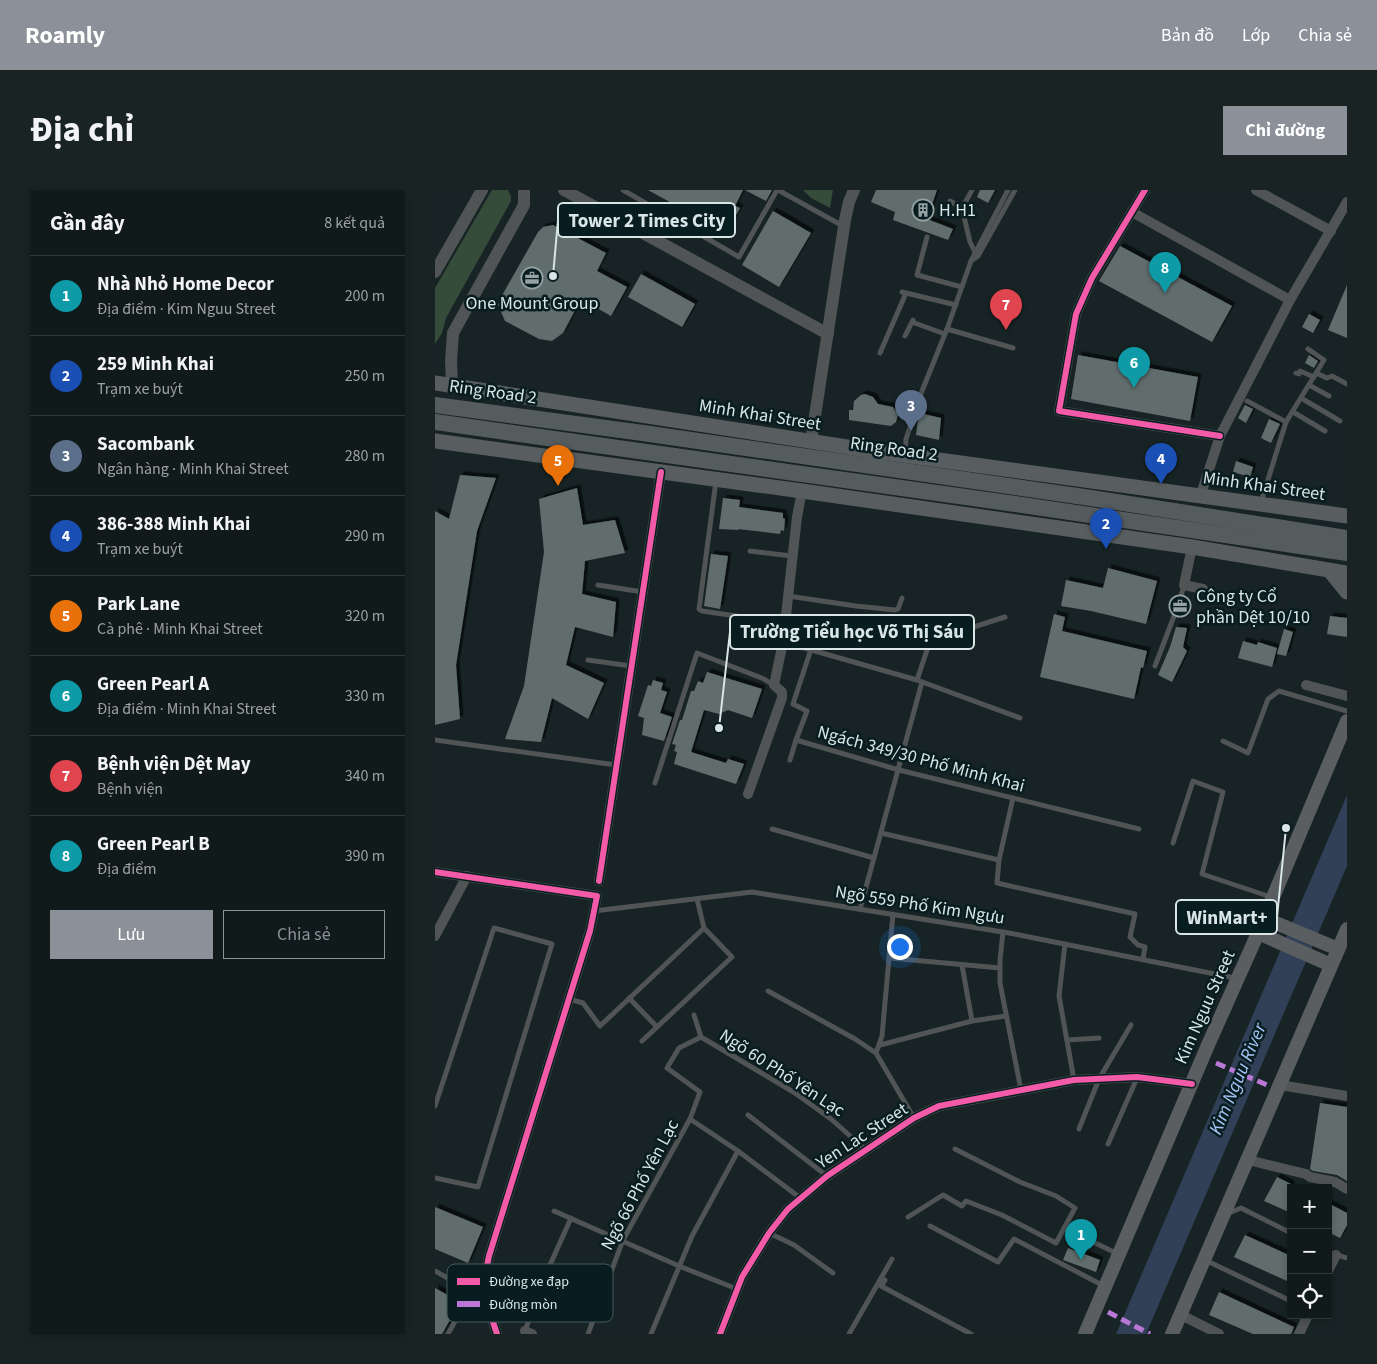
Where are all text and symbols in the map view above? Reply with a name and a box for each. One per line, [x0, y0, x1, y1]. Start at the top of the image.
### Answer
text: Roamly [25, 18, 105, 53]
text: Bản đồ [1161, 23, 1214, 48]
text: Lớp [1242, 23, 1270, 48]
text: Chia sẻ [1298, 23, 1352, 48]
text: Địa chỉ [30, 105, 134, 155]
button: Chỉ đường [1223, 106, 1347, 155]
building icon: H.H1 [911, 198, 935, 222]
place label: H.H1 [939, 198, 976, 223]
callout: Tower 2 Times City [558, 203, 735, 237]
text: Gần đây [50, 208, 125, 238]
text: Tower 2 Times City [569, 208, 725, 235]
text: 8 kết quả [324, 212, 385, 234]
pin: 8 [1149, 252, 1181, 293]
office icon: One Mount Group [520, 266, 544, 290]
text: Nhà Nhỏ Home Decor [97, 271, 274, 298]
text: 1 [62, 285, 70, 307]
text: 200 m [345, 285, 385, 307]
pin: 7 [990, 289, 1022, 330]
place label: One Mount Group [465, 291, 599, 316]
text: Địa điểm · Kim Nguu Street [97, 298, 276, 320]
pin: 6 [1118, 347, 1150, 388]
text: 259 Minh Khai [97, 351, 214, 378]
text: 2 [62, 365, 70, 387]
text: 250 m [345, 365, 385, 387]
street label: Ring Road 2 [448, 373, 539, 411]
text: Trạm xe buýt [97, 378, 183, 400]
pin: 3 [895, 390, 927, 431]
street label: Minh Khai Street [697, 393, 823, 437]
street label: Ring Road 2 [849, 430, 940, 468]
text: Sacombank [97, 431, 195, 458]
pin: 4 [1145, 443, 1177, 484]
text: 3 [62, 445, 70, 467]
text: 280 m [345, 445, 385, 467]
pin: 5 [542, 445, 574, 486]
text: Ngân hàng · Minh Khai Street [97, 458, 289, 480]
street label: Minh Khai Street [1201, 465, 1327, 507]
pin: 2 [1090, 508, 1122, 549]
text: 386-388 Minh Khai [97, 511, 250, 538]
text: 4 [62, 525, 70, 547]
text: 290 m [345, 525, 385, 547]
text: Trạm xe buýt [97, 538, 183, 560]
place label: Công ty Cổ phần Dệt 10/10 [1196, 584, 1310, 630]
text: Park Lane [97, 591, 180, 618]
office icon: Công ty Cổ phần Dệt 10/10 [1168, 594, 1192, 618]
text: 5 [62, 605, 70, 627]
text: 320 m [345, 605, 385, 627]
callout: Trường Tiểu học Võ Thị Sáu [730, 615, 974, 649]
text: Cà phê · Minh Khai Street [97, 618, 263, 640]
text: Trường Tiểu học Võ Thị Sáu [740, 619, 964, 646]
text: Green Pearl A [97, 671, 209, 698]
text: 6 [62, 685, 70, 707]
text: 330 m [345, 685, 385, 707]
text: Địa điểm · Minh Khai Street [97, 698, 276, 720]
street label: Ngách 349/30 Phố Minh Khai [815, 719, 1027, 799]
text: Bệnh viện Dệt May [97, 751, 251, 778]
text: 7 [62, 765, 70, 787]
text: 340 m [345, 765, 385, 787]
text: Bệnh viện [97, 778, 163, 800]
text: Green Pearl B [97, 831, 210, 858]
text: 8 [62, 845, 70, 867]
text: 390 m [345, 845, 385, 867]
text: Địa điểm [97, 858, 157, 880]
street label: Ngõ 559 Phố Kim Ngưu [833, 879, 1007, 931]
callout: WinMart+ [1176, 900, 1277, 934]
text: WinMart+ [1187, 905, 1267, 932]
button: Lưu [50, 910, 213, 959]
button: Chia sẻ [223, 910, 385, 959]
your location [887, 934, 913, 960]
street label: Kim Nguu Street [1169, 946, 1241, 1068]
water label: Kim Nguu River [1202, 1018, 1274, 1139]
street label: Ngõ 60 Phố Yên Lạc [714, 1023, 850, 1123]
street label: Yen Lac Street [810, 1097, 913, 1176]
street label: Ngõ 66 Phố Yên Lạc [595, 1115, 685, 1255]
map controls [1287, 1184, 1332, 1319]
button: + [1287, 1184, 1332, 1229]
pin: 1 [1065, 1219, 1097, 1260]
button: − [1287, 1229, 1332, 1274]
legend [447, 1264, 613, 1322]
text: Đường xe đạp [489, 1272, 569, 1292]
button: locate [1287, 1274, 1332, 1319]
text: Đường mòn [489, 1295, 557, 1315]

